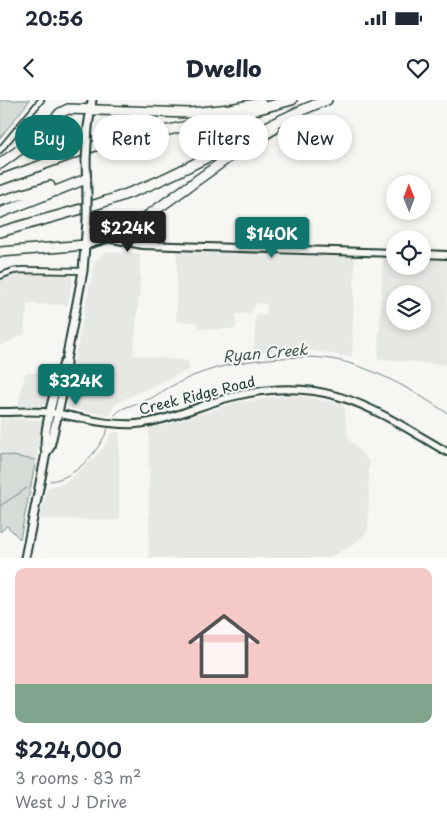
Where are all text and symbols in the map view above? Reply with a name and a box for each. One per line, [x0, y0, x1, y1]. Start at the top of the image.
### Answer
text: 20:56 [25, 4, 83, 32]
text: Dwello [185, 51, 262, 84]
icon: back [15, 54, 43, 82]
icon: heart [404, 54, 432, 82]
chip: Buy [15, 115, 83, 160]
chip: Rent [93, 115, 169, 160]
chip: Filters [179, 115, 268, 160]
chip: New [278, 115, 352, 160]
north arrow [386, 175, 431, 220]
map controls [386, 175, 431, 330]
pin: $224K [93, 210, 163, 253]
text: $224K [101, 215, 155, 239]
pin: $140K [237, 216, 307, 259]
text: $140K [246, 221, 298, 245]
button: locate [386, 230, 431, 275]
button: layers [386, 285, 431, 330]
water label: Ryan Creek [222, 337, 309, 367]
pin: $324K [41, 364, 111, 406]
text: $324K [49, 368, 103, 392]
street label: Creek Ridge Road [137, 370, 257, 420]
icon: home [179, 601, 269, 691]
text: $224,000 [15, 733, 122, 765]
text: 3 rooms · 83 m² [15, 765, 141, 789]
text: West J J Drive [15, 789, 127, 813]

